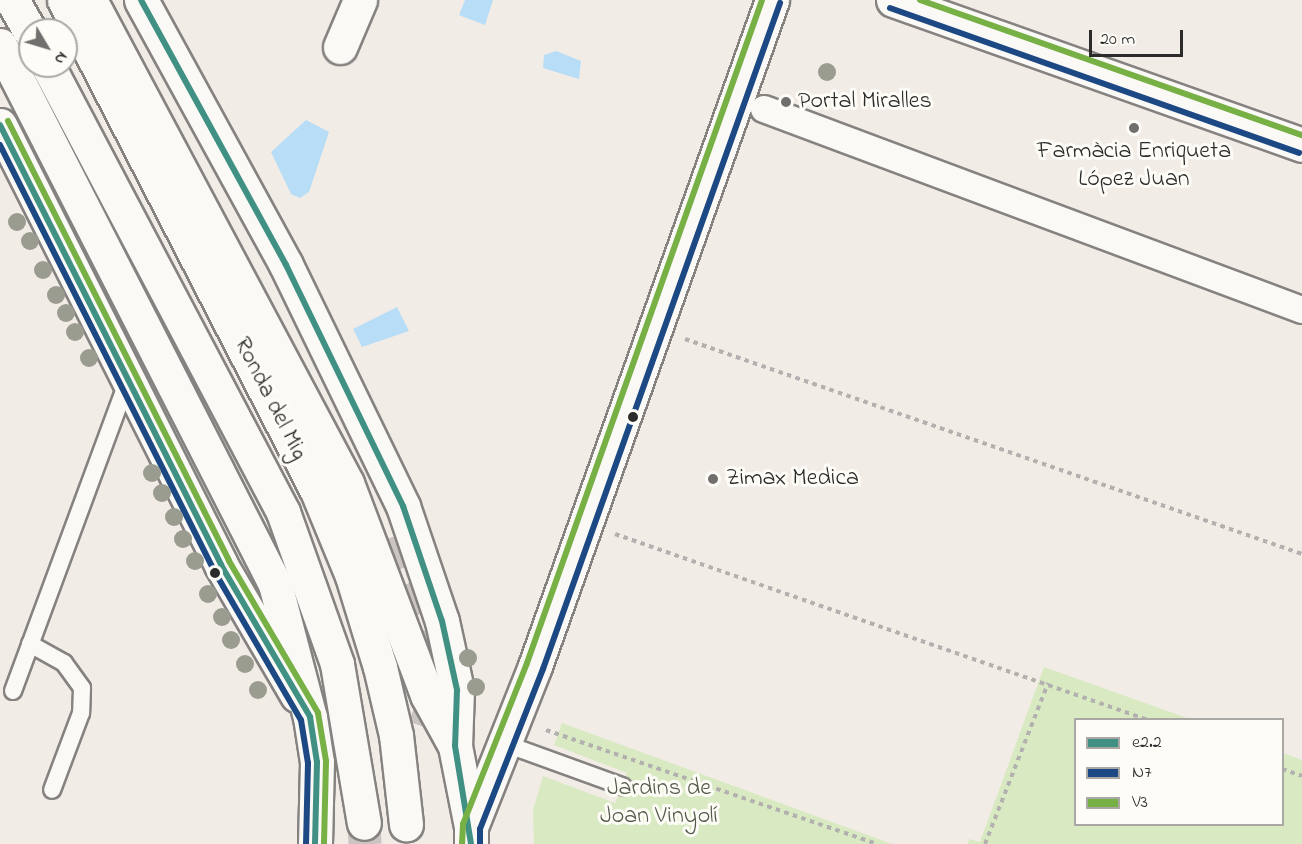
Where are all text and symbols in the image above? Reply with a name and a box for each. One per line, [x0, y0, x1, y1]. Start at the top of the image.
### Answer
north arrow [18, 18, 78, 78]
scale bar [1092, 18, 1186, 56]
text: 20 m [1100, 27, 1135, 53]
text: N [48, 46, 73, 69]
place label: Portal Miralles [798, 88, 932, 116]
marker: Portal Miralles [779, 95, 793, 109]
marker: Farmàcia Enriqueta López Juan [1127, 121, 1141, 135]
place label: Farmàcia Enriqueta López Juan [1037, 138, 1231, 194]
street label: Ronda del Mig [227, 333, 313, 465]
unlabelled marker [627, 411, 639, 423]
place label: Zimax Medica [726, 465, 859, 493]
marker: Zimax Medica [704, 470, 722, 488]
unlabelled marker [209, 567, 221, 579]
legend [1074, 718, 1284, 826]
text: e2.2 [1132, 730, 1162, 756]
text: N7 [1132, 760, 1152, 786]
park label: Jardins de Joan Vinyolí [600, 775, 718, 831]
text: V3 [1132, 790, 1148, 816]

